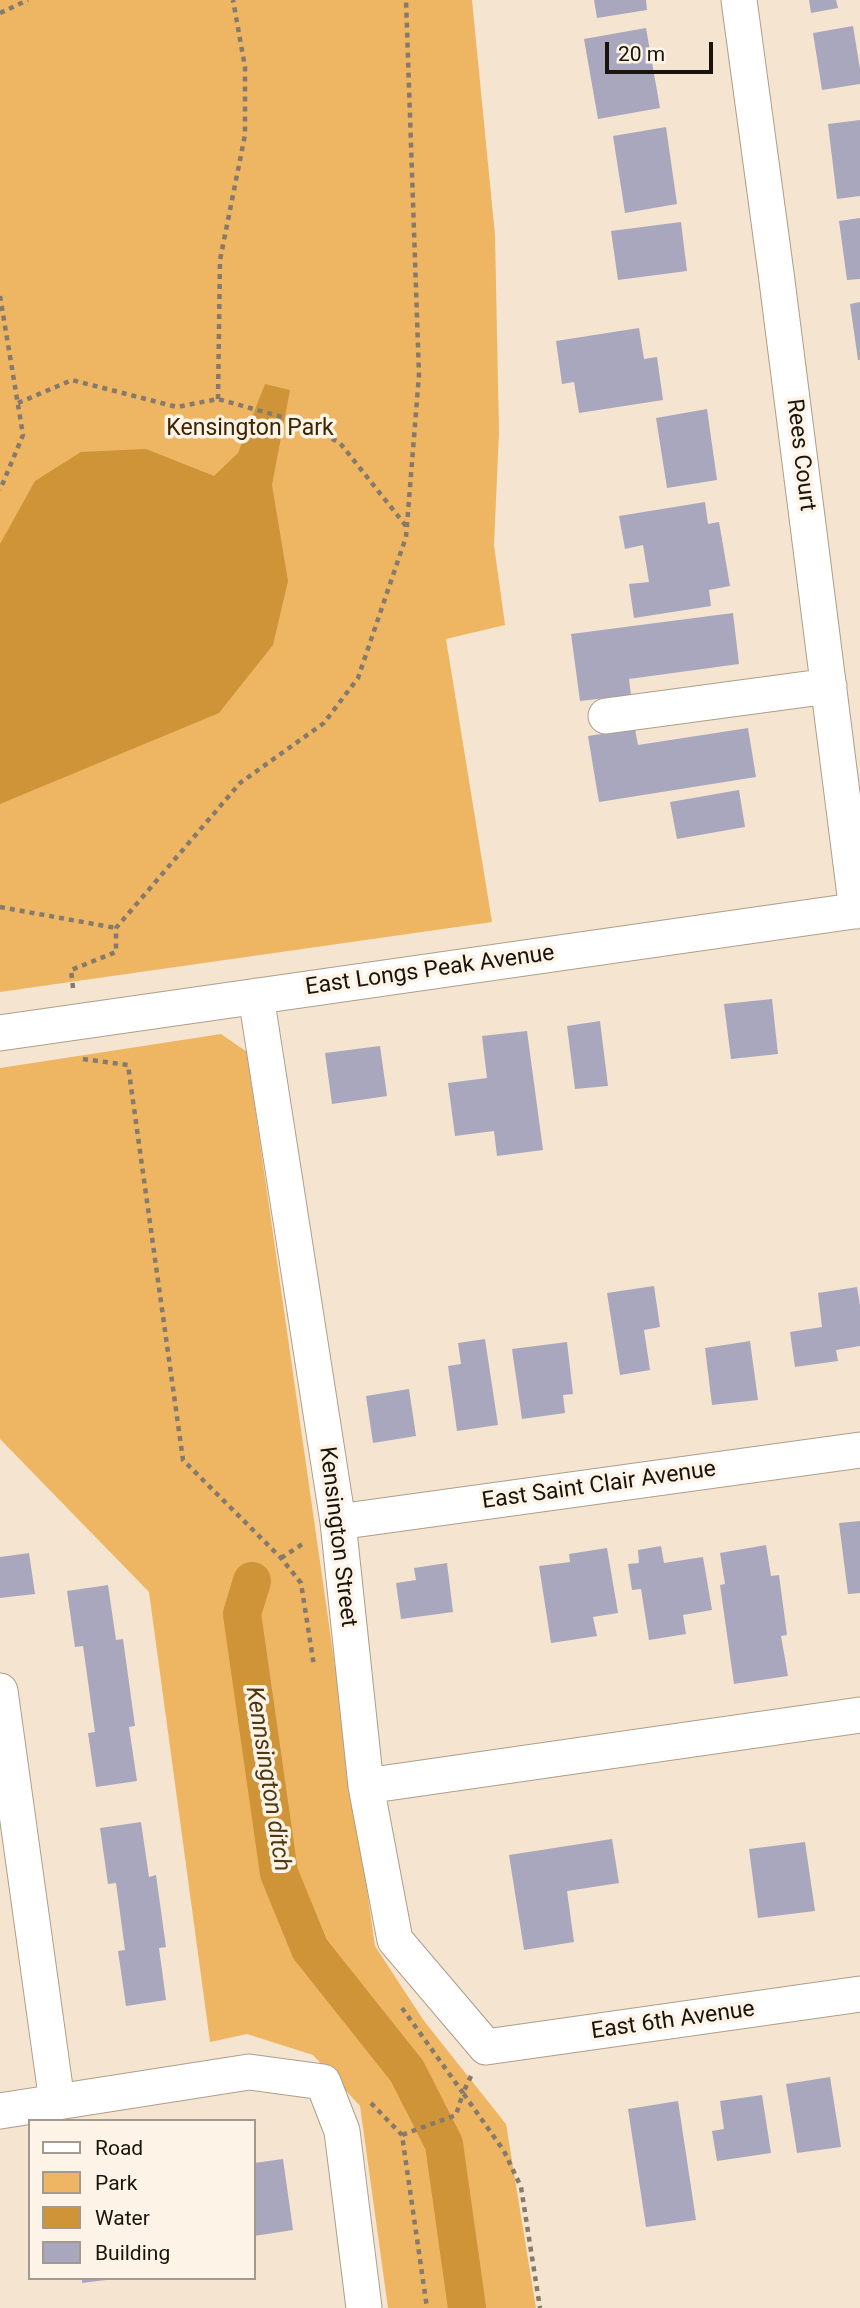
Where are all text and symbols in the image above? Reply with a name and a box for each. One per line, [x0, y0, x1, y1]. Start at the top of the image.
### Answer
scale bar [608, 28, 716, 72]
text: 20 m [618, 42, 665, 66]
street label: Rees Court [779, 397, 821, 513]
park label: Kensington Park [166, 415, 334, 443]
street label: East Longs Peak Avenue [304, 940, 556, 1002]
street label: Kensington Street [312, 1445, 362, 1629]
street label: East Saint Clair Avenue [480, 1456, 718, 1516]
water label: Kennsington ditch [238, 1685, 296, 1873]
street label: East 6th Avenue [590, 1996, 756, 2046]
legend [28, 2119, 256, 2280]
text: Road [95, 2136, 143, 2160]
text: Park [95, 2171, 137, 2195]
text: Water [95, 2206, 150, 2230]
text: Building [95, 2241, 170, 2265]

